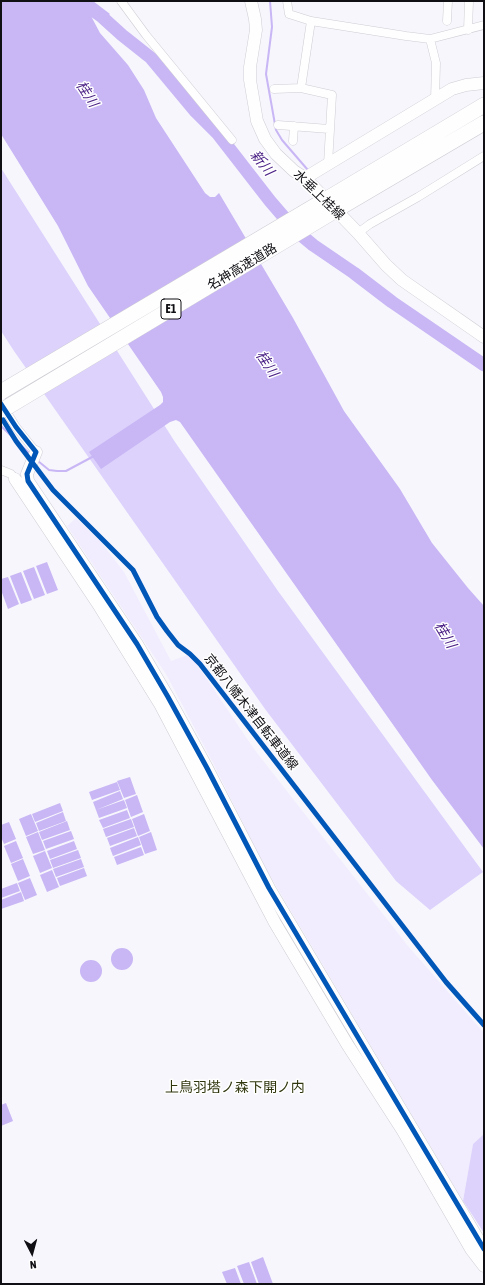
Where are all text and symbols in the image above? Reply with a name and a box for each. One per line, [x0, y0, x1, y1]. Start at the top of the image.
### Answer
water label: 桂川 [72, 78, 102, 110]
water label: 新川 [247, 147, 277, 179]
street label: 水垂上桂線 [290, 167, 348, 223]
street label: 名神高速道路 [205, 240, 279, 294]
road number: E1 [161, 299, 181, 319]
water label: 桂川 [252, 348, 282, 380]
water label: 桂川 [431, 619, 459, 651]
street label: 京都八幡木津自転車道線 [201, 651, 301, 773]
district label: 上鳥羽塔ノ森下開ノ内 [165, 1080, 305, 1096]
north arrow [12, 1233, 52, 1273]
text: N [29, 1259, 37, 1271]

